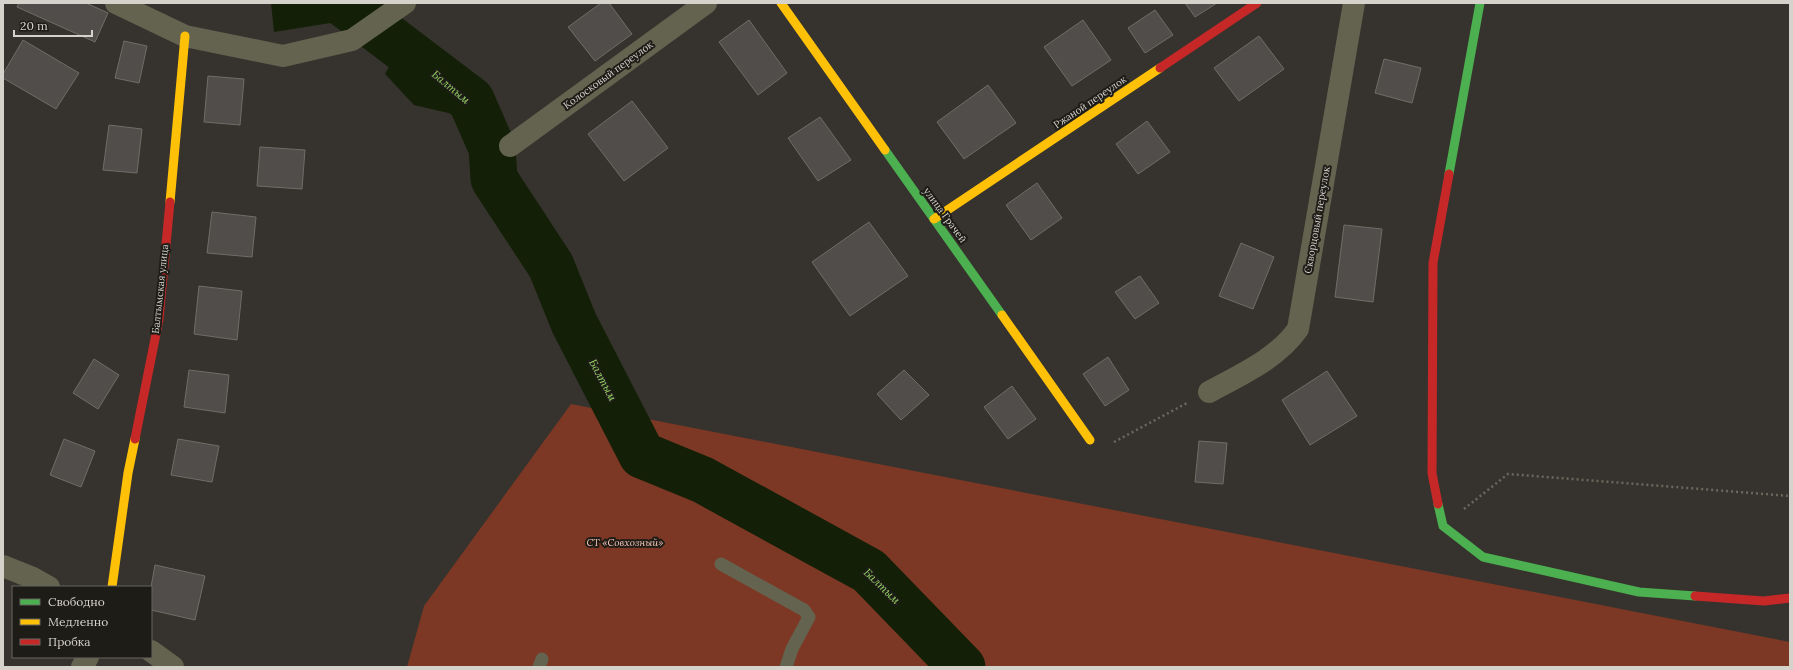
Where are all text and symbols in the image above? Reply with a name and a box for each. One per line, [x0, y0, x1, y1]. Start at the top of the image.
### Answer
scale bar [14, 12, 92, 38]
text: 20 m [20, 18, 48, 33]
street label: Колосковый переулок [561, 38, 656, 112]
water label: Балтым [429, 67, 473, 107]
street label: Ржаной переулок [1051, 72, 1129, 131]
street label: Скворцовый переулок [1301, 165, 1333, 274]
street label: улица Грачей [921, 185, 969, 245]
street label: Балтымская улица [149, 244, 171, 334]
water label: Балтым [586, 357, 620, 404]
park label: СТ «Совхозный» [586, 536, 664, 549]
water label: Балтым [861, 565, 903, 607]
legend [12, 586, 152, 658]
text: Свободно [48, 594, 105, 609]
text: Медленно [48, 614, 108, 629]
text: Пробка [48, 634, 90, 649]

